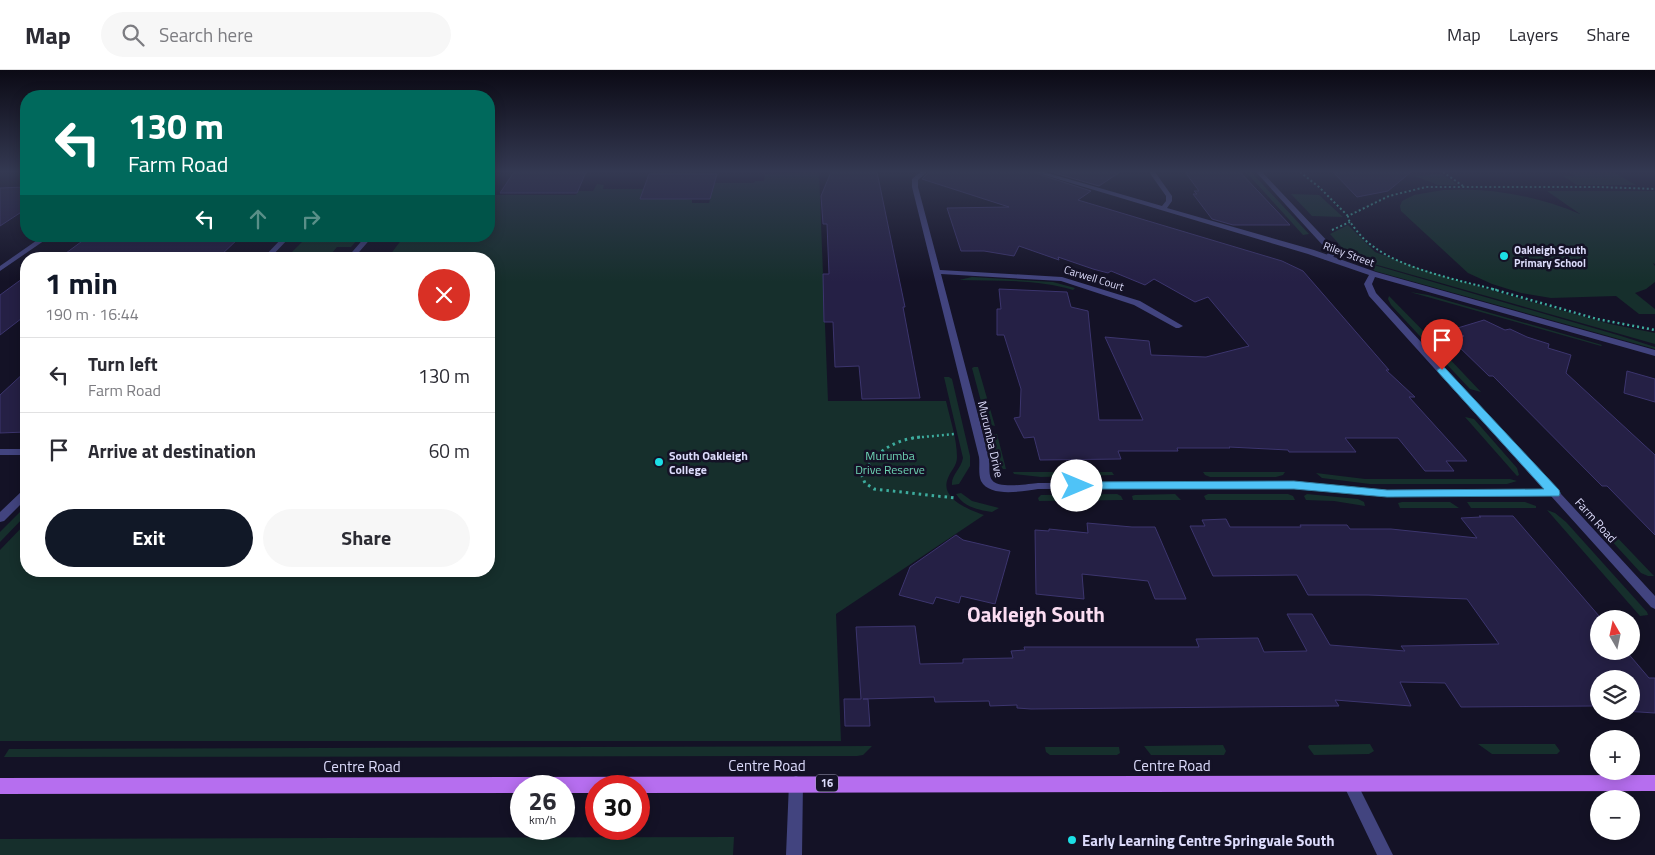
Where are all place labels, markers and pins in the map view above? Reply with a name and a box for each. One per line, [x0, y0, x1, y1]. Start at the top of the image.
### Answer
place label: Oakleigh South Primary School [1514, 242, 1586, 271]
marker: Oakleigh South Primary School [1498, 250, 1510, 262]
pin [1421, 319, 1463, 370]
place label: South Oakleigh College [669, 446, 748, 479]
marker: South Oakleigh College [653, 456, 665, 468]
place label: Early Learning Centre Springvale South [1082, 829, 1334, 852]
marker: Early Learning Centre Springvale South [1066, 834, 1078, 846]

